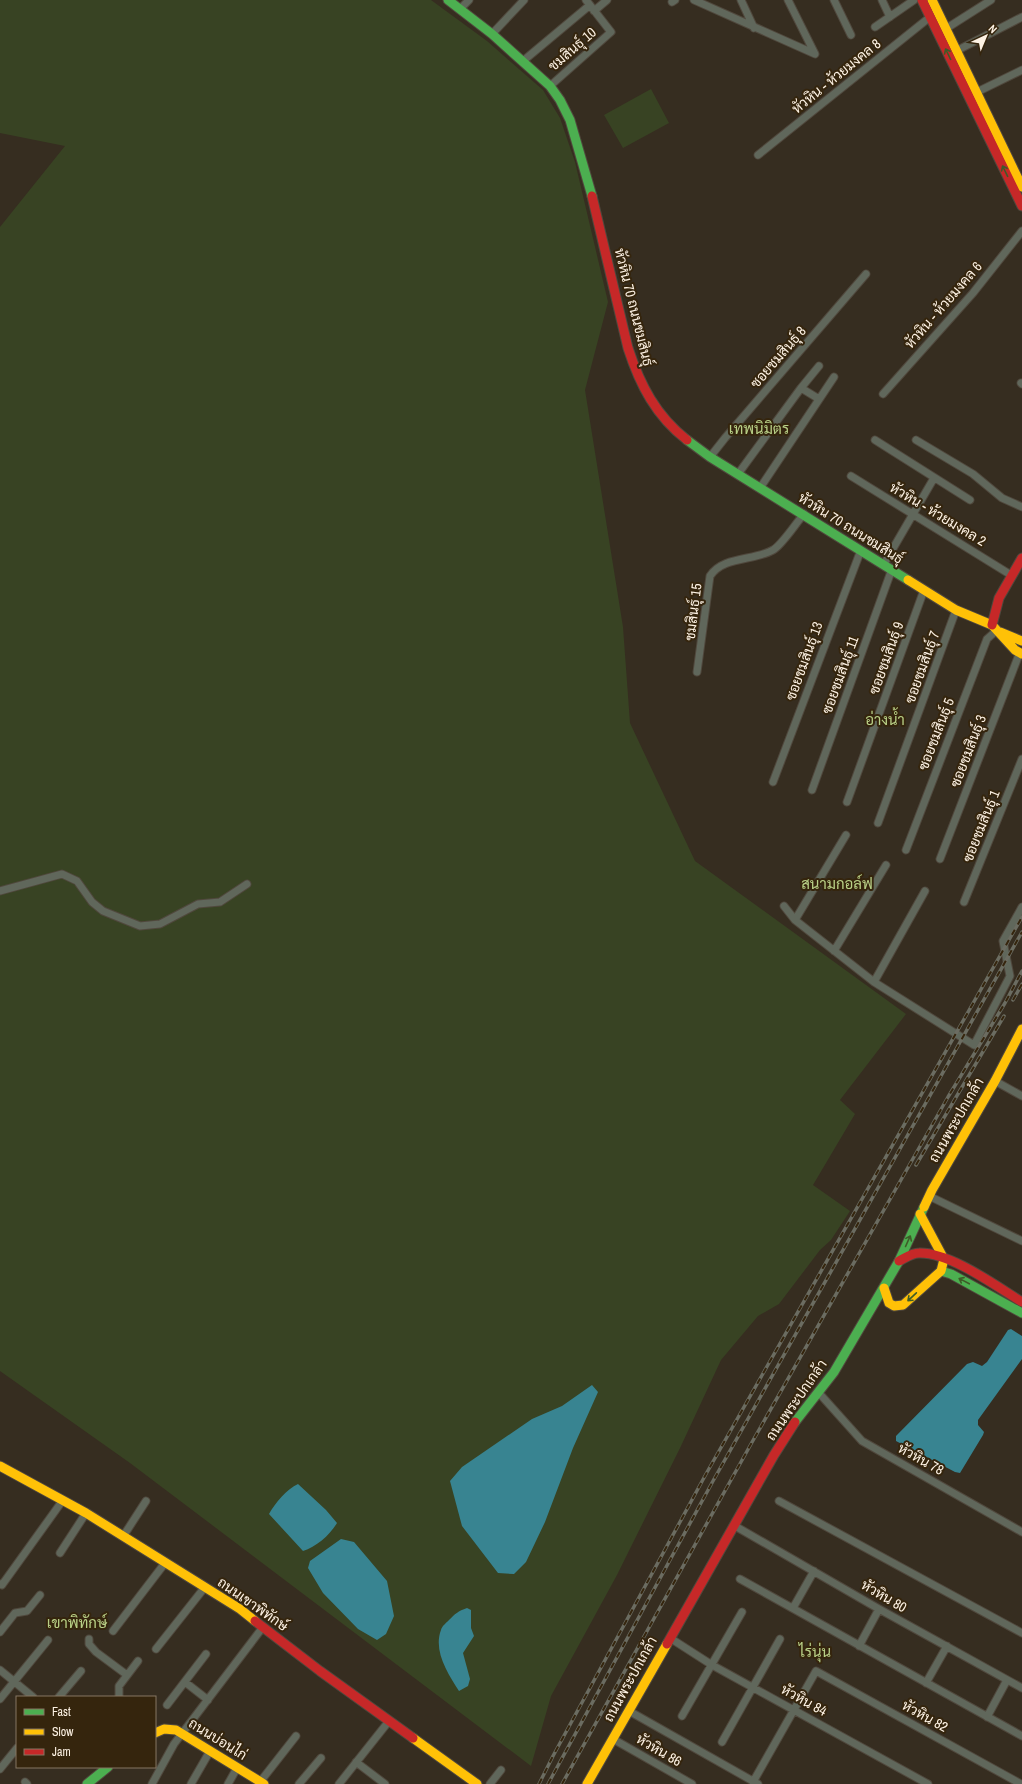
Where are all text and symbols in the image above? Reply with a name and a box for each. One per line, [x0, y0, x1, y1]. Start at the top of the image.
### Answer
north arrow [966, 16, 1006, 56]
text: N [986, 22, 1000, 36]
street label: ชมสินธุ์ 10 [544, 23, 600, 75]
street label: หัวหิน - ห้วยมงคล 8 [788, 35, 884, 117]
one-way arrow [944, 49, 951, 61]
one-way arrow [1001, 166, 1008, 178]
street label: หัวหิน 70 ถนนชมสินธุ์ [610, 246, 657, 368]
street label: หัวหิน - ห้วยมงคล 6 [900, 258, 986, 352]
street label: ซอยชมสินธุ์ 8 [746, 322, 811, 392]
district label: เทพนิมิตร [729, 418, 789, 439]
street label: หัวหิน - ห้วยมงคล 2 [887, 478, 989, 550]
street label: หัวหิน 70 ถนนชมสินธุ์ [795, 488, 907, 569]
street label: ชมสินธุ์ 15 [681, 582, 706, 642]
street label: ซอยชมสินธุ์ 13 [781, 619, 828, 703]
street label: ซอยชมสินธุ์ 9 [865, 619, 908, 697]
street label: ซอยชมสินธุ์ 7 [901, 628, 944, 706]
street label: ซอยชมสินธุ์ 11 [818, 633, 864, 717]
street label: ซอยชมสินธุ์ 5 [914, 695, 959, 773]
district label: อ่างน้ำ [865, 707, 905, 730]
street label: ซอยชมสินธุ์ 3 [946, 712, 991, 790]
street label: ซอยชมสินธุ์ 1 [958, 787, 1005, 865]
district label: สนามกอล์ฟ [801, 873, 873, 894]
street label: ถนนพระปกเกล้า [924, 1074, 988, 1166]
one-way arrow [905, 1235, 913, 1247]
one-way arrow [958, 1276, 970, 1284]
one-way arrow [907, 1292, 917, 1302]
street label: ถนนพระปกเกล้า [761, 1356, 831, 1444]
street label: หัวหิน 78 [895, 1439, 947, 1479]
street label: ถนนเขาพิทักษ์ [214, 1573, 292, 1635]
street label: หัวหิน 80 [858, 1576, 910, 1616]
district label: เขาพิทักษ์ [47, 1612, 108, 1633]
street label: ถนนพระปกเกล้า [599, 1633, 661, 1725]
district label: ไร่นุ่น [798, 1641, 831, 1663]
street label: หัวหิน 84 [778, 1680, 831, 1720]
legend [16, 1696, 156, 1768]
street label: หัวหิน 82 [899, 1696, 951, 1736]
text: Fast [52, 1704, 71, 1720]
street label: ถนนบ่อนไก่ [185, 1714, 251, 1764]
text: Slow [52, 1724, 74, 1740]
street label: หัวหิน 86 [633, 1730, 685, 1770]
text: Jam [52, 1744, 71, 1760]

